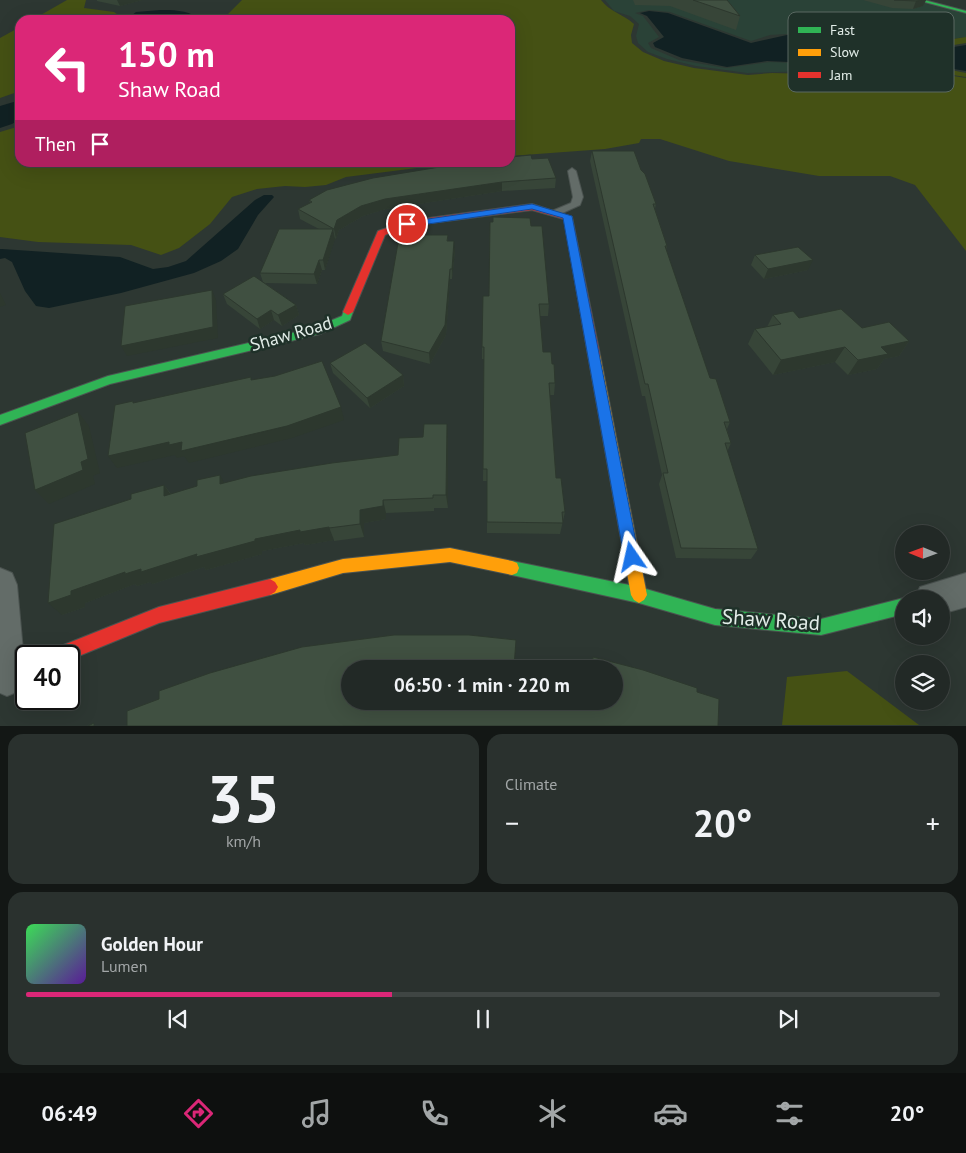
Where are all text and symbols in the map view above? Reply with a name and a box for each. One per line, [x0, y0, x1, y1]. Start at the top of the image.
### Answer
legend [788, 12, 954, 92]
text: Fast [830, 21, 855, 39]
text: 150 m [118, 31, 215, 77]
icon: left [35, 35, 100, 100]
text: Slow [830, 43, 860, 61]
text: Jam [829, 66, 852, 84]
text: Shaw Road [118, 75, 221, 103]
icon: arrive [86, 130, 114, 158]
text: Then [35, 132, 76, 156]
pin [386, 203, 428, 245]
icon: arrive [393, 210, 421, 238]
street label: Shaw Road [247, 311, 334, 356]
north arrow [895, 525, 950, 580]
map controls [895, 525, 950, 710]
position arrow [605, 530, 657, 582]
button: sound [895, 590, 950, 645]
street label: Shaw Road [721, 603, 821, 636]
speed limit sign: 40 [15, 645, 80, 710]
button: layers [895, 655, 950, 710]
text: 06:50 · 1 min · 220 m [394, 673, 570, 697]
text: 35 [207, 756, 280, 840]
text: Climate [505, 774, 557, 794]
text: 20° [693, 798, 752, 847]
text: − [505, 804, 519, 841]
text: + [926, 804, 940, 841]
text: km/h [226, 831, 261, 851]
text: Golden Hour [101, 932, 203, 956]
text: Lumen [101, 956, 147, 976]
icon: previous [164, 1005, 192, 1033]
icon: pause [469, 1005, 497, 1033]
icon: next [774, 1005, 802, 1033]
icon: directions [181, 1096, 216, 1131]
icon: music [299, 1096, 334, 1131]
icon: phone [417, 1096, 452, 1131]
icon: climate [535, 1096, 570, 1131]
icon: car [653, 1096, 688, 1131]
icon: filters [772, 1096, 807, 1131]
text: 06:49 [42, 1099, 97, 1127]
text: 20° [890, 1099, 924, 1127]

